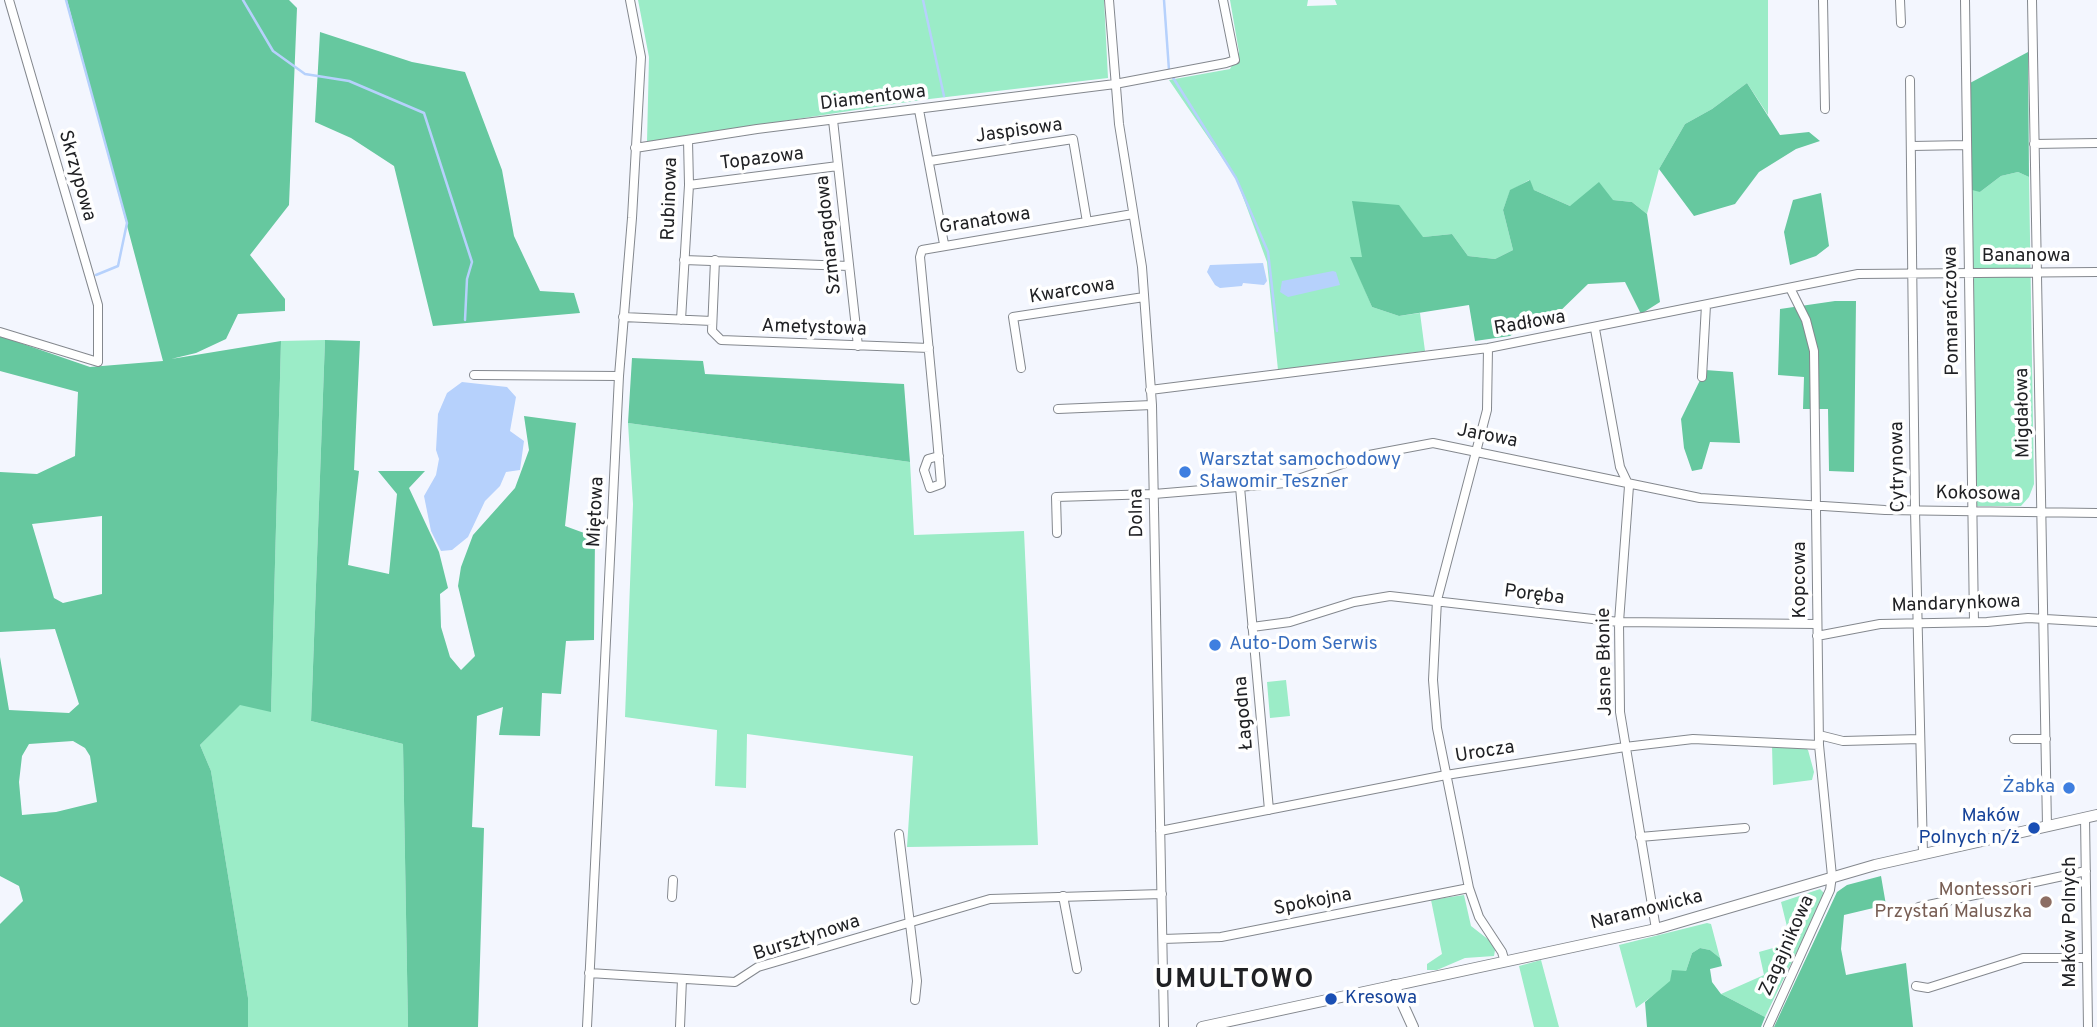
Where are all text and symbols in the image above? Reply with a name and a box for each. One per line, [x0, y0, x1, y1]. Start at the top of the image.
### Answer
street label: Diamentowa [819, 81, 927, 117]
street label: Jaspisowa [974, 115, 1064, 149]
street label: Skrzypowa [52, 128, 100, 224]
street label: Topazowa [719, 144, 805, 176]
street label: Rubinowa [658, 157, 684, 241]
street label: Szmaragdowa [812, 174, 848, 296]
street label: Granatowa [938, 204, 1032, 240]
street label: Pomarańczowa [1940, 246, 1966, 376]
street label: Bananowa [1982, 246, 2070, 268]
street label: Kwarcowa [1028, 274, 1116, 310]
street label: Radłowa [1492, 307, 1568, 341]
street label: Ametystowa [761, 316, 867, 342]
street label: Migdałowa [2012, 368, 2036, 458]
street label: Jarowa [1455, 420, 1519, 454]
street label: Cytrynowa [1887, 421, 1911, 513]
place label: Warsztat samochodowy Sławomir Teszner [1199, 450, 1401, 494]
marker: Warsztat samochodowy Sławomir Teszner [1177, 464, 1193, 480]
street label: Miętowa [584, 476, 610, 548]
street label: Kokosowa [1935, 483, 2021, 507]
street label: Dolna [1126, 488, 1150, 538]
street label: Kopcowa [1790, 541, 1812, 619]
street label: Poręba [1503, 581, 1565, 611]
street label: Mandarynkowa [1891, 591, 2021, 619]
street label: Jasne Błonie [1594, 607, 1618, 717]
place label: Auto-Dom Serwis [1229, 634, 1378, 656]
marker: Auto-Dom Serwis [1207, 637, 1223, 653]
street label: Łagodna [1230, 675, 1260, 751]
street label: Urocza [1454, 737, 1516, 769]
place label: Żabka [2002, 777, 2055, 799]
marker: Żabka [2061, 780, 2077, 796]
place label: Maków Polnych n/ż [1918, 806, 2020, 850]
marker: Maków Polnych n/ż [2026, 820, 2042, 836]
street label: Maków Polnych [2060, 856, 2082, 988]
place label: Montessori Przystań Maluszka [1874, 880, 2032, 924]
street label: Spokojna [1272, 884, 1354, 922]
street label: Naramowicka [1589, 886, 1705, 936]
street label: Zagajnikowa [1756, 892, 1820, 1000]
marker: Montessori Przystań Maluszka [2038, 894, 2054, 910]
street label: Bursztynowa [751, 911, 863, 967]
district label: UMULTOWO [1156, 966, 1314, 998]
place label: Kresowa [1345, 988, 1417, 1010]
marker: Kresowa [1323, 991, 1339, 1007]

